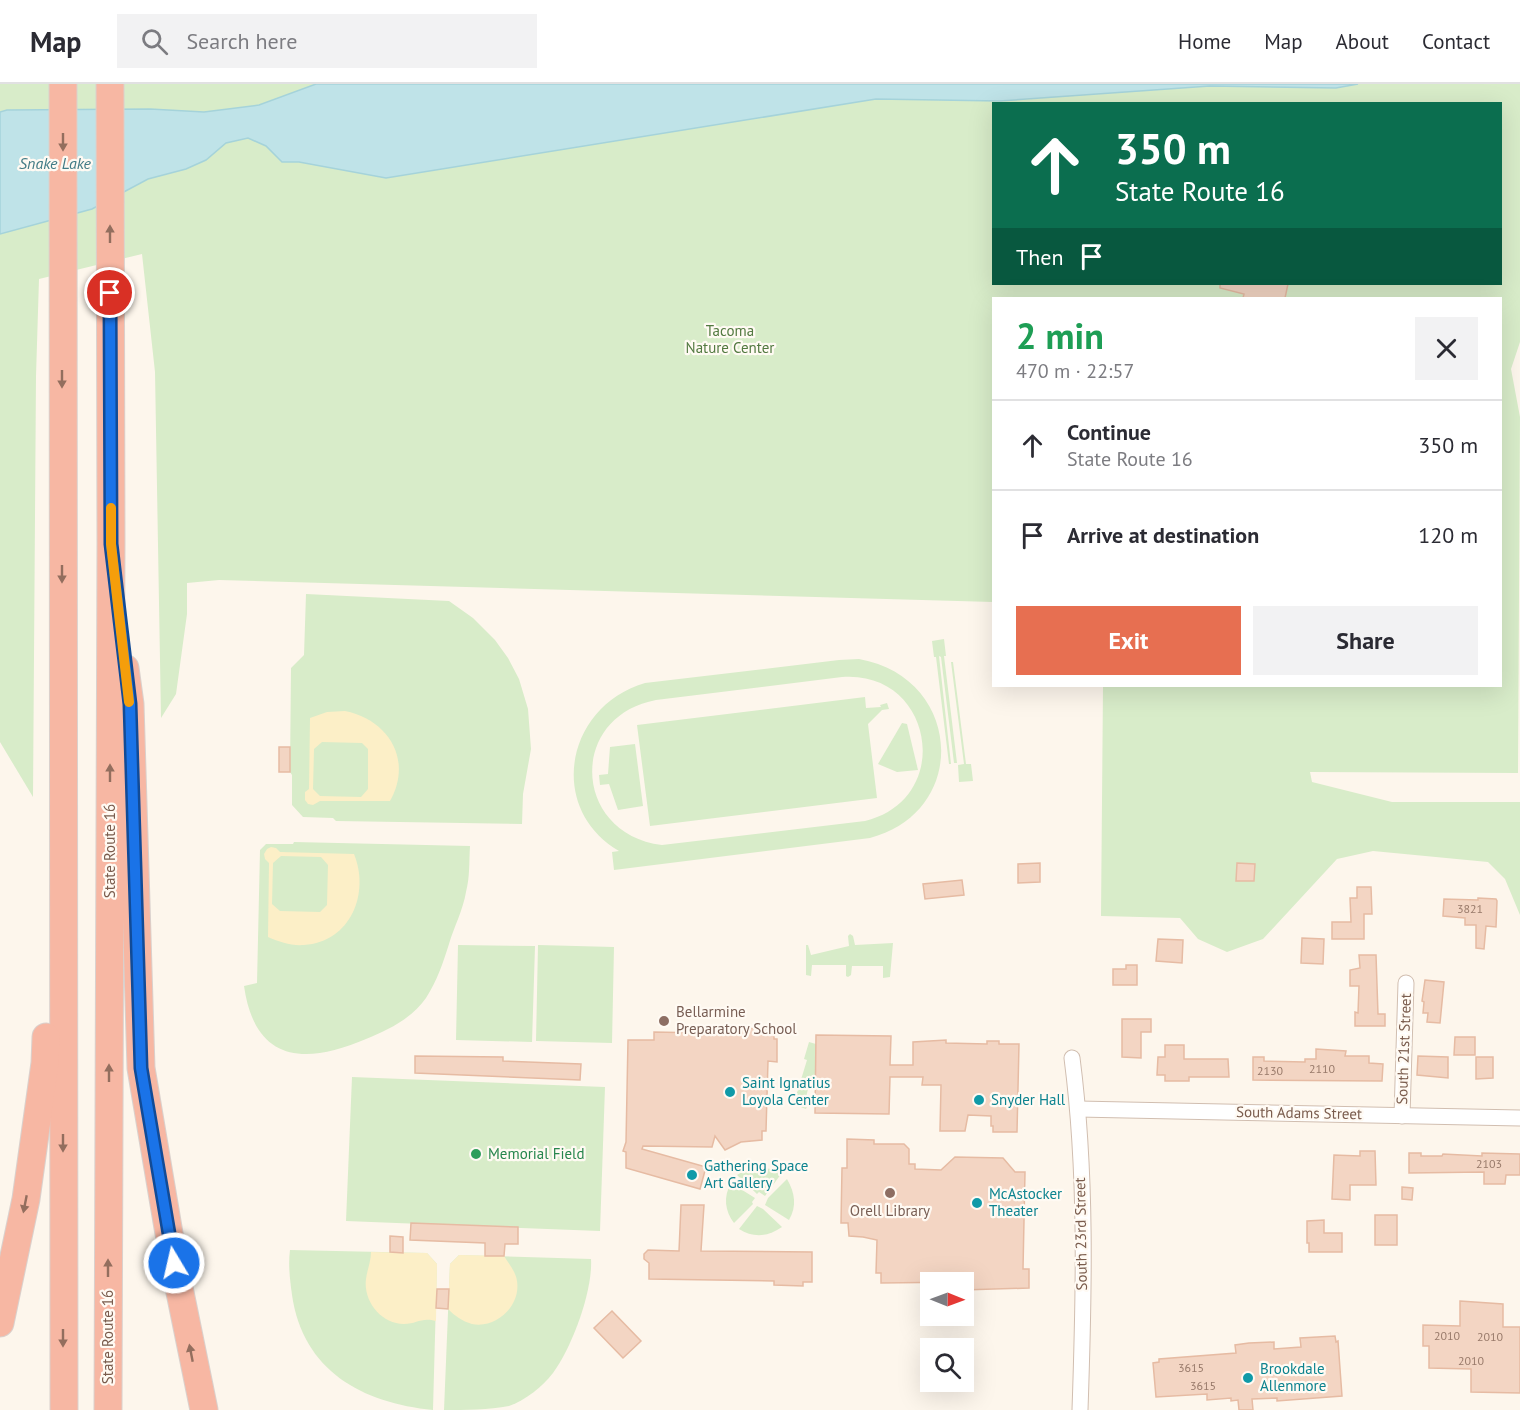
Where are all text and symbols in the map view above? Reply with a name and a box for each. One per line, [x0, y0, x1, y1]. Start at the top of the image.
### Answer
search box [117, 14, 537, 68]
text: Map [30, 23, 81, 60]
icon: search [138, 25, 171, 58]
text: Search here [186, 27, 297, 55]
text: Home [1178, 28, 1231, 55]
text: Map [1264, 28, 1303, 55]
text: About [1336, 28, 1389, 55]
text: Contact [1422, 28, 1490, 55]
text: 350 m [1115, 121, 1231, 176]
icon: ahead [1016, 126, 1094, 204]
one-way arrow [58, 133, 68, 152]
water label: Snake Lake [19, 153, 92, 173]
text: State Route 16 [1115, 174, 1285, 208]
one-way arrow [105, 225, 115, 244]
icon: arrive [1075, 240, 1108, 273]
text: Then [1016, 243, 1063, 271]
pin [84, 267, 135, 318]
icon: arrive [93, 276, 126, 309]
text: 2 min [1016, 312, 1104, 359]
button: close [1415, 317, 1478, 380]
park label: Tacoma Nature Center [686, 321, 774, 357]
text: 470 m · 22:57 [1016, 358, 1134, 384]
one-way arrow [57, 369, 67, 388]
text: Continue [1067, 418, 1151, 446]
icon: ahead [1016, 429, 1049, 462]
text: 350 m [1418, 431, 1478, 459]
text: State Route 16 [1067, 446, 1193, 472]
icon: arrive [1016, 519, 1049, 552]
text: Arrive at destination [1067, 521, 1259, 549]
text: 120 m [1418, 521, 1478, 549]
one-way arrow [57, 564, 67, 583]
button: Exit [1016, 606, 1241, 675]
button: Share [1253, 606, 1478, 675]
one-way arrow [105, 763, 115, 782]
street label: State Route 16 [100, 804, 119, 898]
house number: 3821 [1457, 901, 1483, 916]
street label: South 21st Street [1392, 993, 1415, 1105]
place label: Bellarmine Preparatory School [676, 1002, 797, 1038]
marker: Bellarmine Preparatory School [657, 1014, 671, 1028]
house number: 2110 [1309, 1061, 1336, 1076]
one-way arrow [104, 1063, 114, 1082]
house number: 2130 [1257, 1063, 1284, 1078]
place label: Saint Ignatius Loyola Center [742, 1073, 830, 1109]
marker: Saint Ignatius Loyola Center [723, 1085, 737, 1099]
place label: Snyder Hall [991, 1090, 1066, 1109]
marker: Snyder Hall [972, 1093, 986, 1107]
street label: South Adams Street [1236, 1102, 1362, 1123]
one-way arrow [58, 1133, 68, 1152]
place label: Memorial Field [488, 1144, 585, 1163]
marker: Memorial Field [469, 1147, 483, 1161]
place label: Gathering Space Art Gallery [704, 1156, 808, 1192]
house number: 2103 [1476, 1156, 1502, 1171]
marker: Gathering Space Art Gallery [685, 1168, 699, 1182]
street label: South 23rd Street [1070, 1177, 1091, 1291]
place label: McAstocker Theater [989, 1184, 1062, 1220]
marker: Orell Library [883, 1186, 897, 1200]
one-way arrow [20, 1194, 29, 1213]
marker: McAstocker Theater [970, 1196, 984, 1210]
place label: Orell Library [850, 1201, 930, 1220]
position arrow [142, 1231, 206, 1295]
one-way arrow [103, 1258, 113, 1277]
north arrow [920, 1272, 974, 1326]
map controls [920, 1272, 974, 1392]
street label: State Route 16 [98, 1290, 117, 1384]
one-way arrow [58, 1328, 68, 1347]
house number: 2010 [1434, 1328, 1461, 1343]
house number: 2010 [1477, 1329, 1504, 1344]
button: search [920, 1338, 974, 1392]
one-way arrow [186, 1344, 196, 1362]
house number: 2010 [1458, 1353, 1485, 1368]
place label: Brookdale Allenmore [1260, 1359, 1326, 1395]
house number: 3615 [1178, 1360, 1204, 1375]
marker: Brookdale Allenmore [1241, 1371, 1255, 1385]
house number: 3615 [1190, 1378, 1216, 1393]

